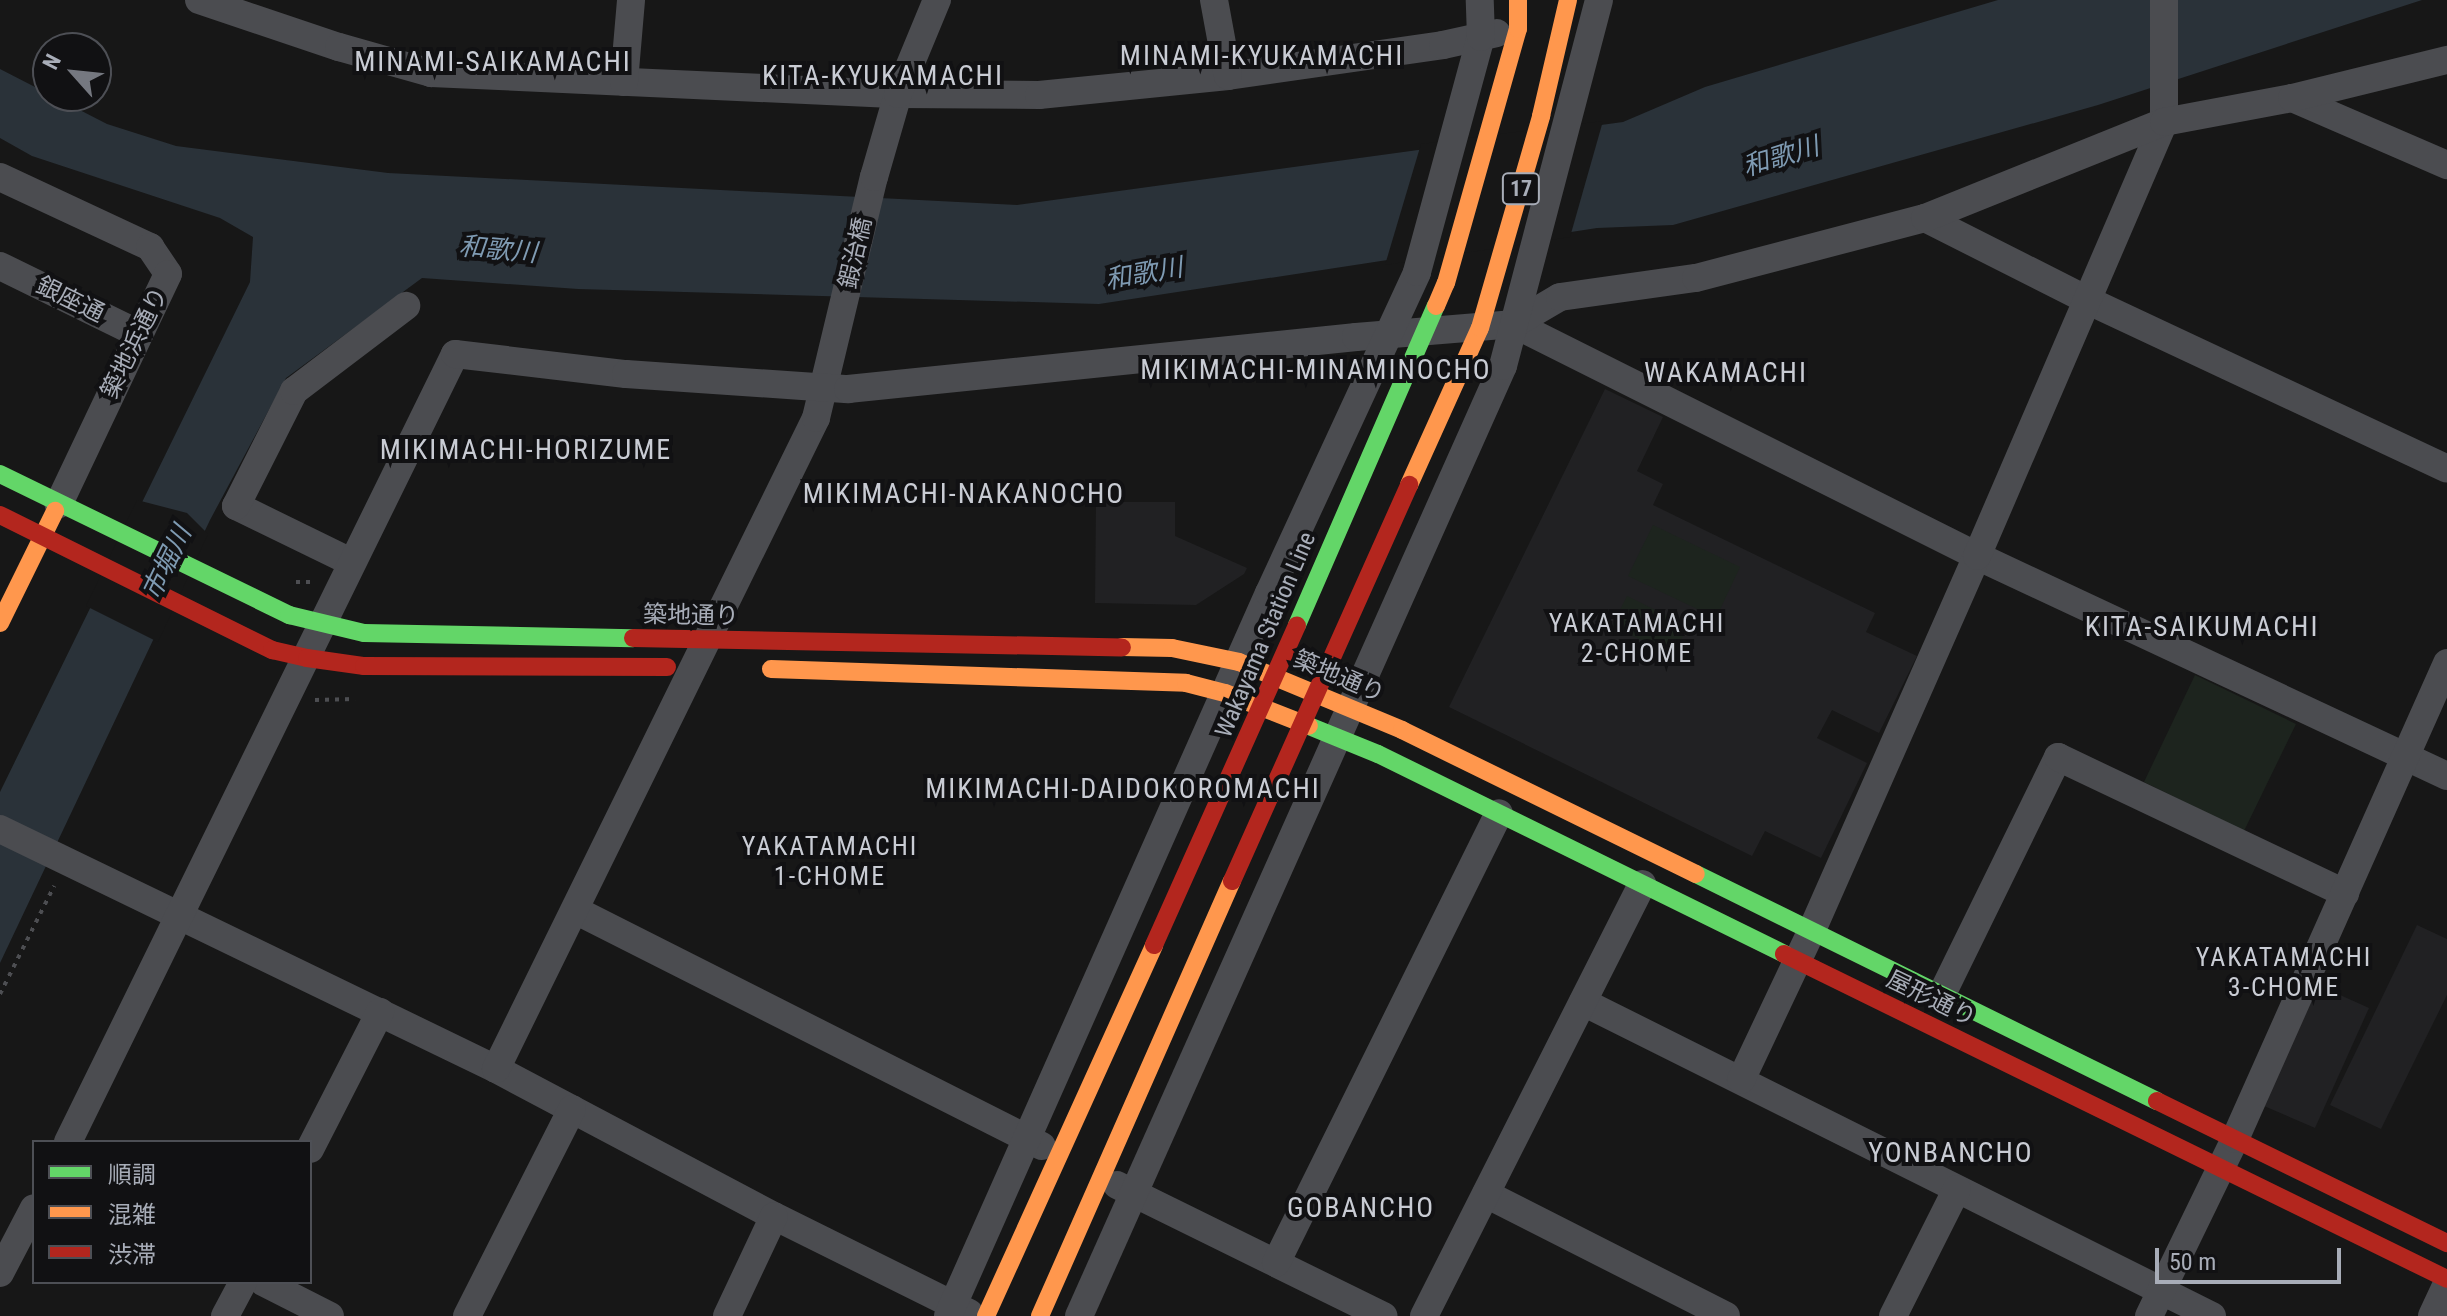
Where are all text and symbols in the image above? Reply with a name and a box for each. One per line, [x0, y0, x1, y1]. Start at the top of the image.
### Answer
north arrow [32, 32, 112, 112]
district label: MINAMI-KYUKAMACHI [1120, 39, 1404, 73]
district label: MINAMI-SAIKAMACHI [354, 45, 632, 79]
text: N [38, 50, 66, 73]
district label: KITA-KYUKAMACHI [762, 59, 1004, 93]
water label: 和歌川 [1739, 131, 1823, 183]
road number: 17 [1501, 171, 1541, 207]
street label: 鍜治橋 [834, 215, 878, 291]
water label: 和歌川 [458, 231, 538, 269]
water label: 和歌川 [1103, 252, 1185, 296]
street label: 銀座通 [31, 271, 109, 329]
street label: 築地浜通り [96, 283, 174, 403]
district label: MIKIMACHI-MINAMINOCHO [1140, 353, 1492, 387]
district label: WAKAMACHI [1644, 356, 1808, 390]
district label: MIKIMACHI-HORIZUME [380, 433, 672, 467]
district label: MIKIMACHI-NAKANOCHO [803, 477, 1125, 511]
water label: 市堀川 [136, 521, 198, 605]
street label: Wakayama Station Line [1210, 528, 1322, 742]
street label: 築地通り [643, 601, 739, 631]
district label: YAKATAMACHI 2-CHOME [1549, 608, 1725, 670]
district label: KITA-SAIKUMACHI [2085, 610, 2319, 644]
street label: 築地通り [1289, 645, 1389, 709]
district label: MIKIMACHI-DAIDOKOROMACHI [925, 772, 1321, 806]
district label: YAKATAMACHI 1-CHOME [742, 831, 918, 892]
district label: YAKATAMACHI 3-CHOME [2196, 942, 2372, 1004]
street label: 屋形通り [1882, 965, 1980, 1033]
district label: YONBANCHO [1868, 1136, 2034, 1170]
legend [32, 1140, 312, 1284]
text: 順調 [108, 1161, 156, 1189]
district label: GOBANCHO [1287, 1191, 1435, 1225]
text: 混雑 [108, 1201, 156, 1229]
scale bar [2159, 1232, 2345, 1282]
text: 渋滞 [108, 1241, 156, 1269]
text: 50 m [2169, 1248, 2216, 1276]

